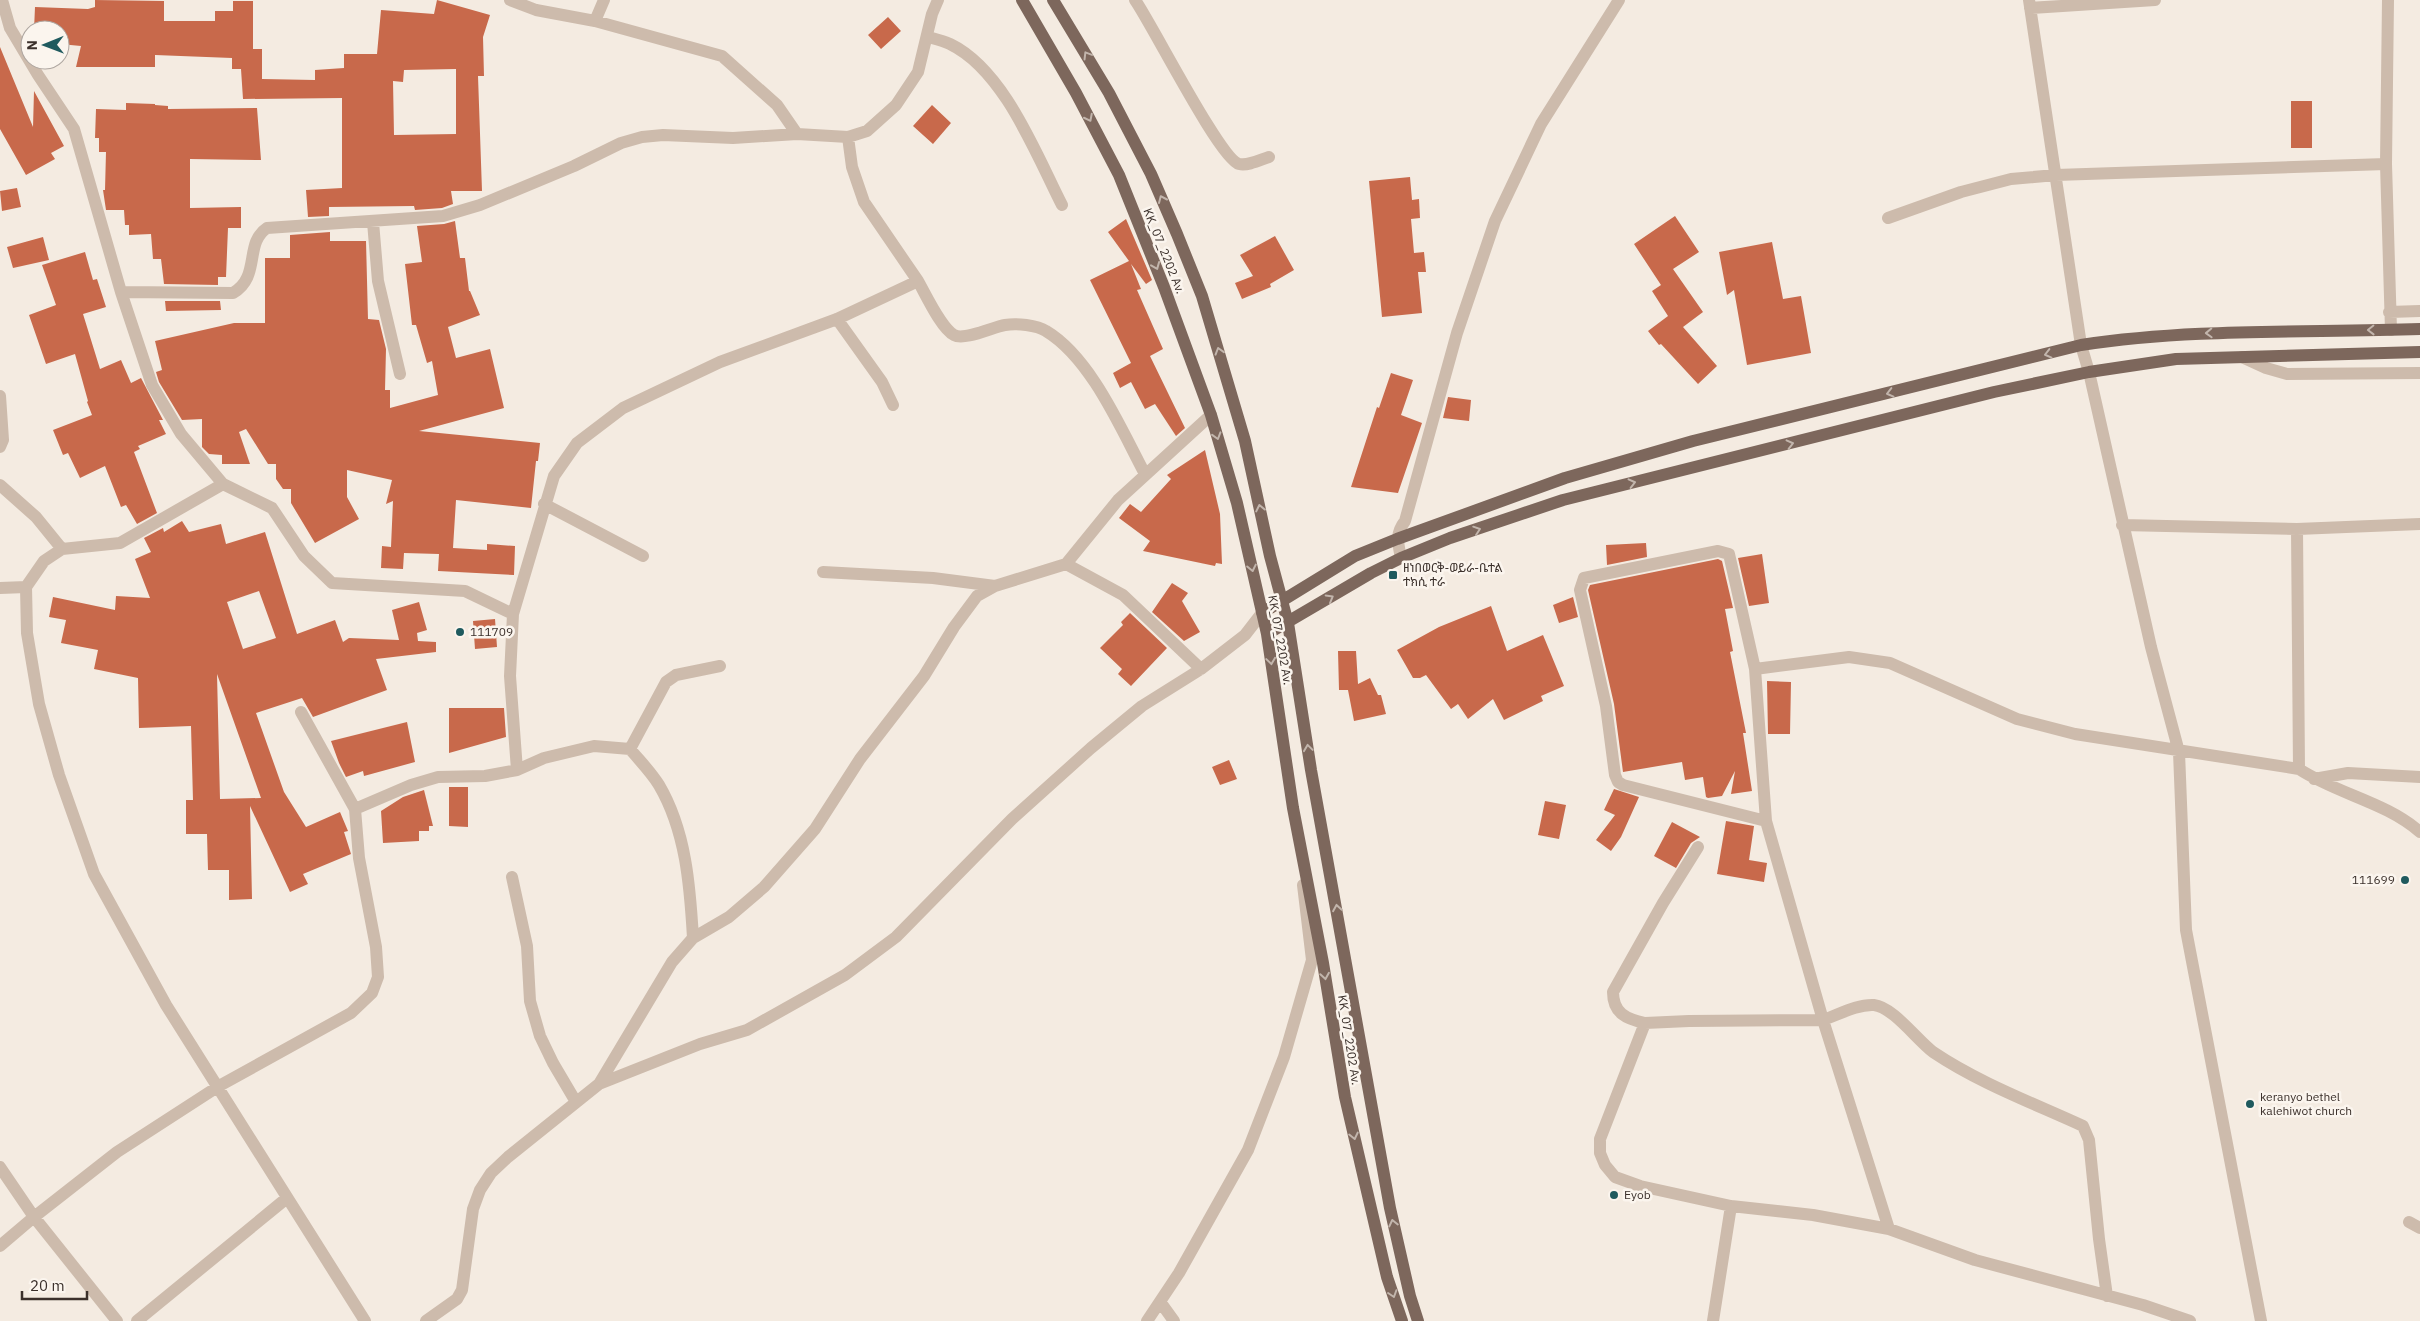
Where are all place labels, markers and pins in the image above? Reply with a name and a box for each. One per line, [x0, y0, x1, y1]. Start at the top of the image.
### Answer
place label: ዘነበወርቅ-ወይራ-ቤተል ተክሲ ተራ [1403, 560, 1502, 589]
marker: ዘነበወርቅ-ወይራ-ቤተል ተክሲ ተራ [1387, 569, 1399, 581]
place label: 111709 [470, 624, 513, 639]
marker: 111709 [454, 626, 466, 638]
place label: 111699 [2352, 872, 2395, 887]
marker: 111699 [2399, 874, 2411, 886]
place label: keranyo bethel kalehiwot church [2260, 1089, 2352, 1118]
marker: keranyo bethel kalehiwot church [2244, 1098, 2256, 1110]
place label: Eyob [1624, 1187, 1651, 1202]
marker: Eyob [1608, 1189, 1620, 1201]

